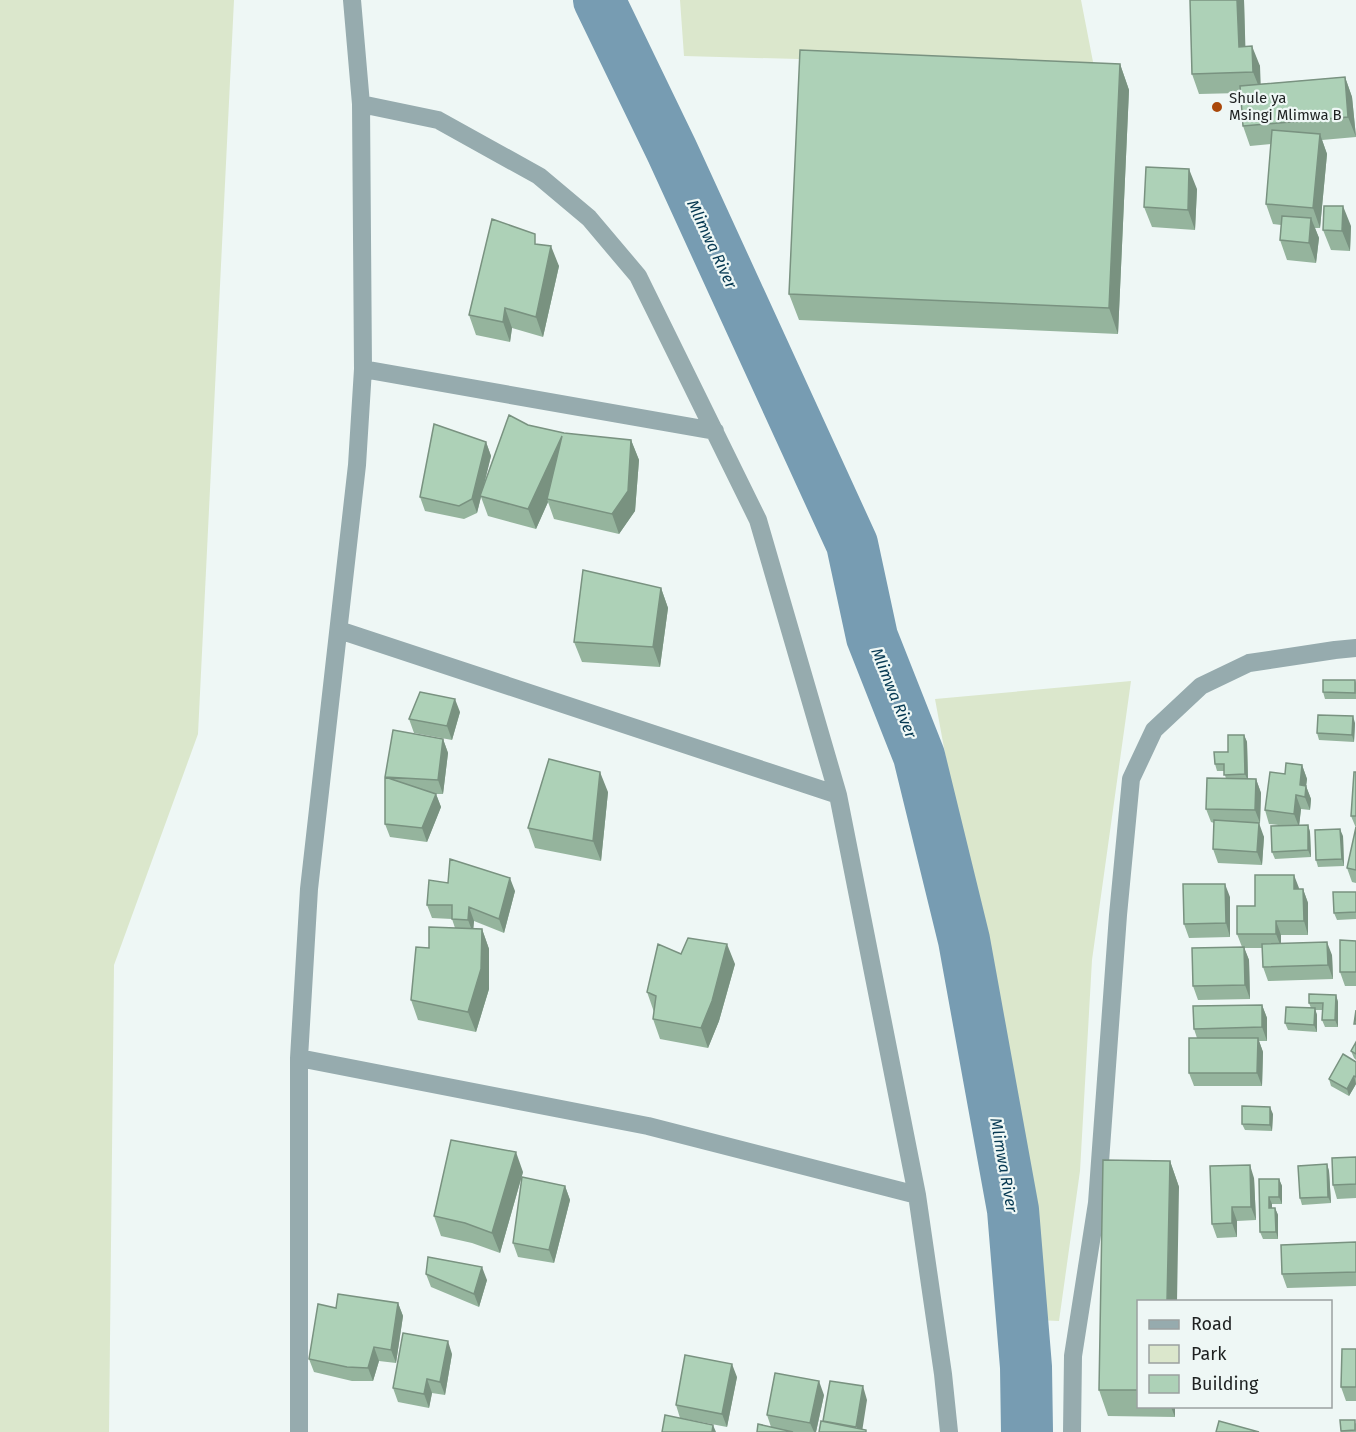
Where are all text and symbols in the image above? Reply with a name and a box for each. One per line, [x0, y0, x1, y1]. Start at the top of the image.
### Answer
place label: Shule ya Msingi Mlimwa B [1229, 89, 1342, 124]
marker: Shule ya Msingi Mlimwa B [1210, 100, 1224, 114]
water label: Mlimwa River [683, 197, 741, 292]
water label: Mlimwa River [867, 645, 921, 742]
water label: Mlimwa River [986, 1116, 1022, 1215]
legend [1137, 1300, 1332, 1408]
text: Road [1191, 1313, 1233, 1335]
text: Park [1191, 1343, 1227, 1365]
text: Building [1191, 1373, 1259, 1395]

